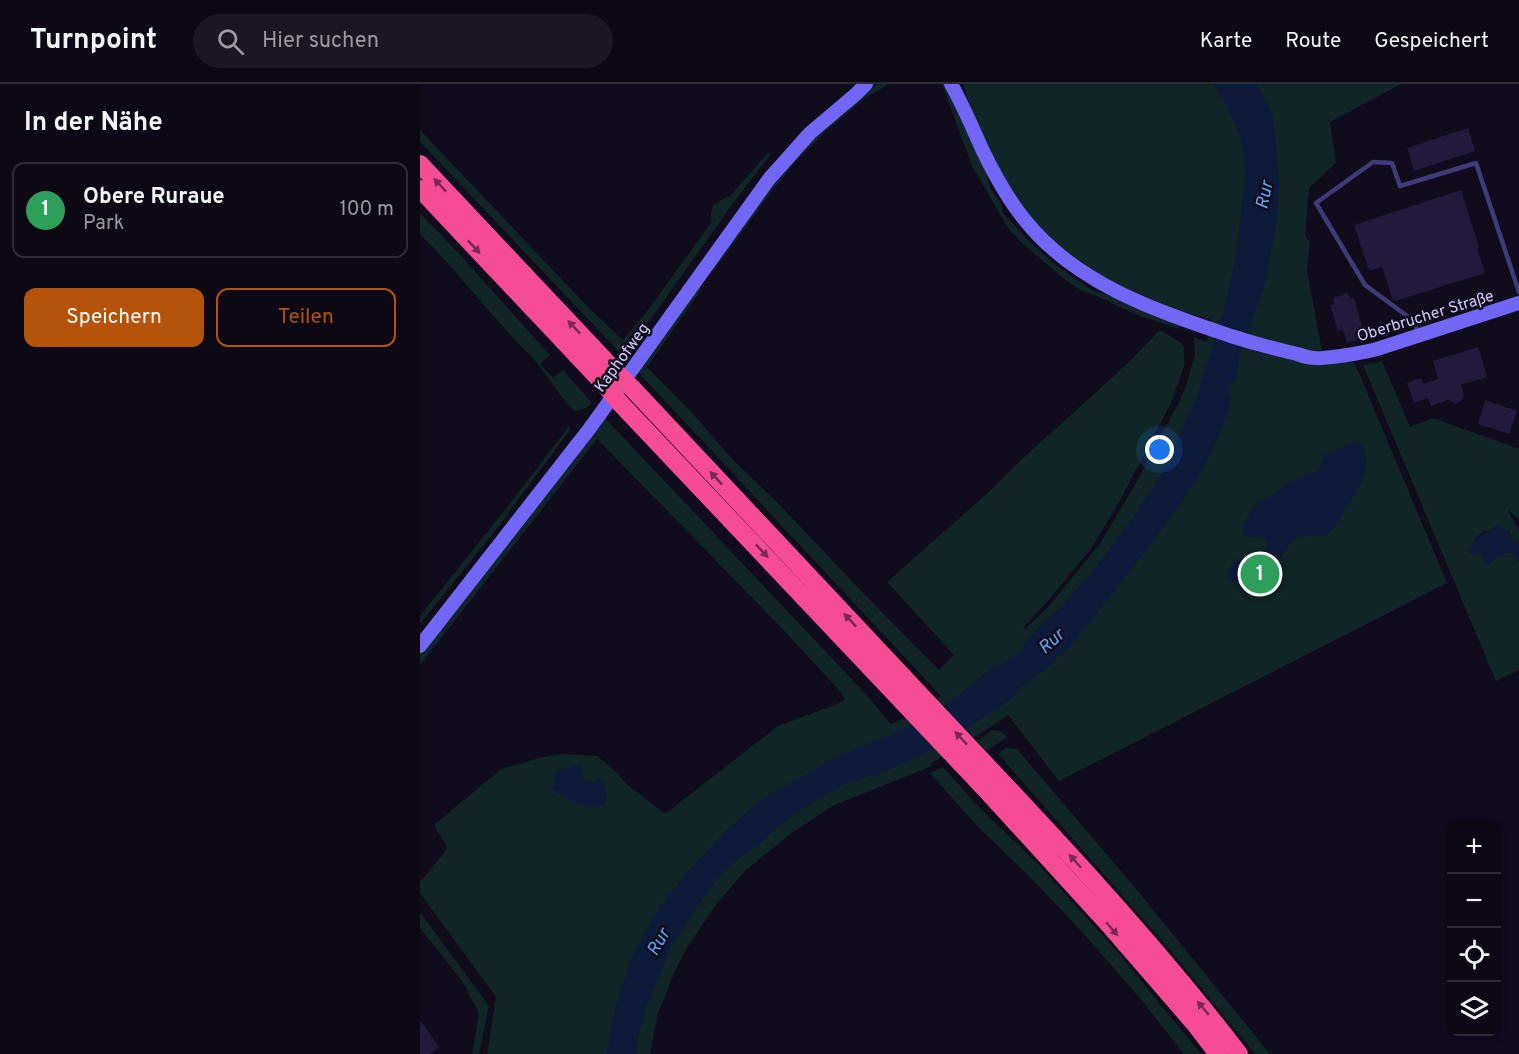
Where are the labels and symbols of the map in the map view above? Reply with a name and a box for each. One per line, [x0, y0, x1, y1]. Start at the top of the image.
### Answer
water label: Rur [1251, 177, 1280, 211]
one-way arrow [433, 178, 447, 193]
one-way arrow [467, 239, 481, 253]
street label: Oberbrucher Straße [1355, 287, 1497, 347]
one-way arrow [567, 320, 581, 335]
street label: Kaphofweg [591, 320, 654, 397]
your location [1145, 435, 1174, 464]
one-way arrow [710, 471, 724, 485]
one-way arrow [754, 544, 768, 558]
pin: 1 [1240, 552, 1280, 596]
one-way arrow [843, 613, 857, 628]
water label: Rur [1034, 623, 1072, 660]
one-way arrow [954, 731, 968, 746]
one-way arrow [1069, 854, 1082, 869]
one-way arrow [1105, 921, 1118, 936]
water label: Rur [642, 923, 677, 961]
one-way arrow [1197, 1001, 1210, 1016]

